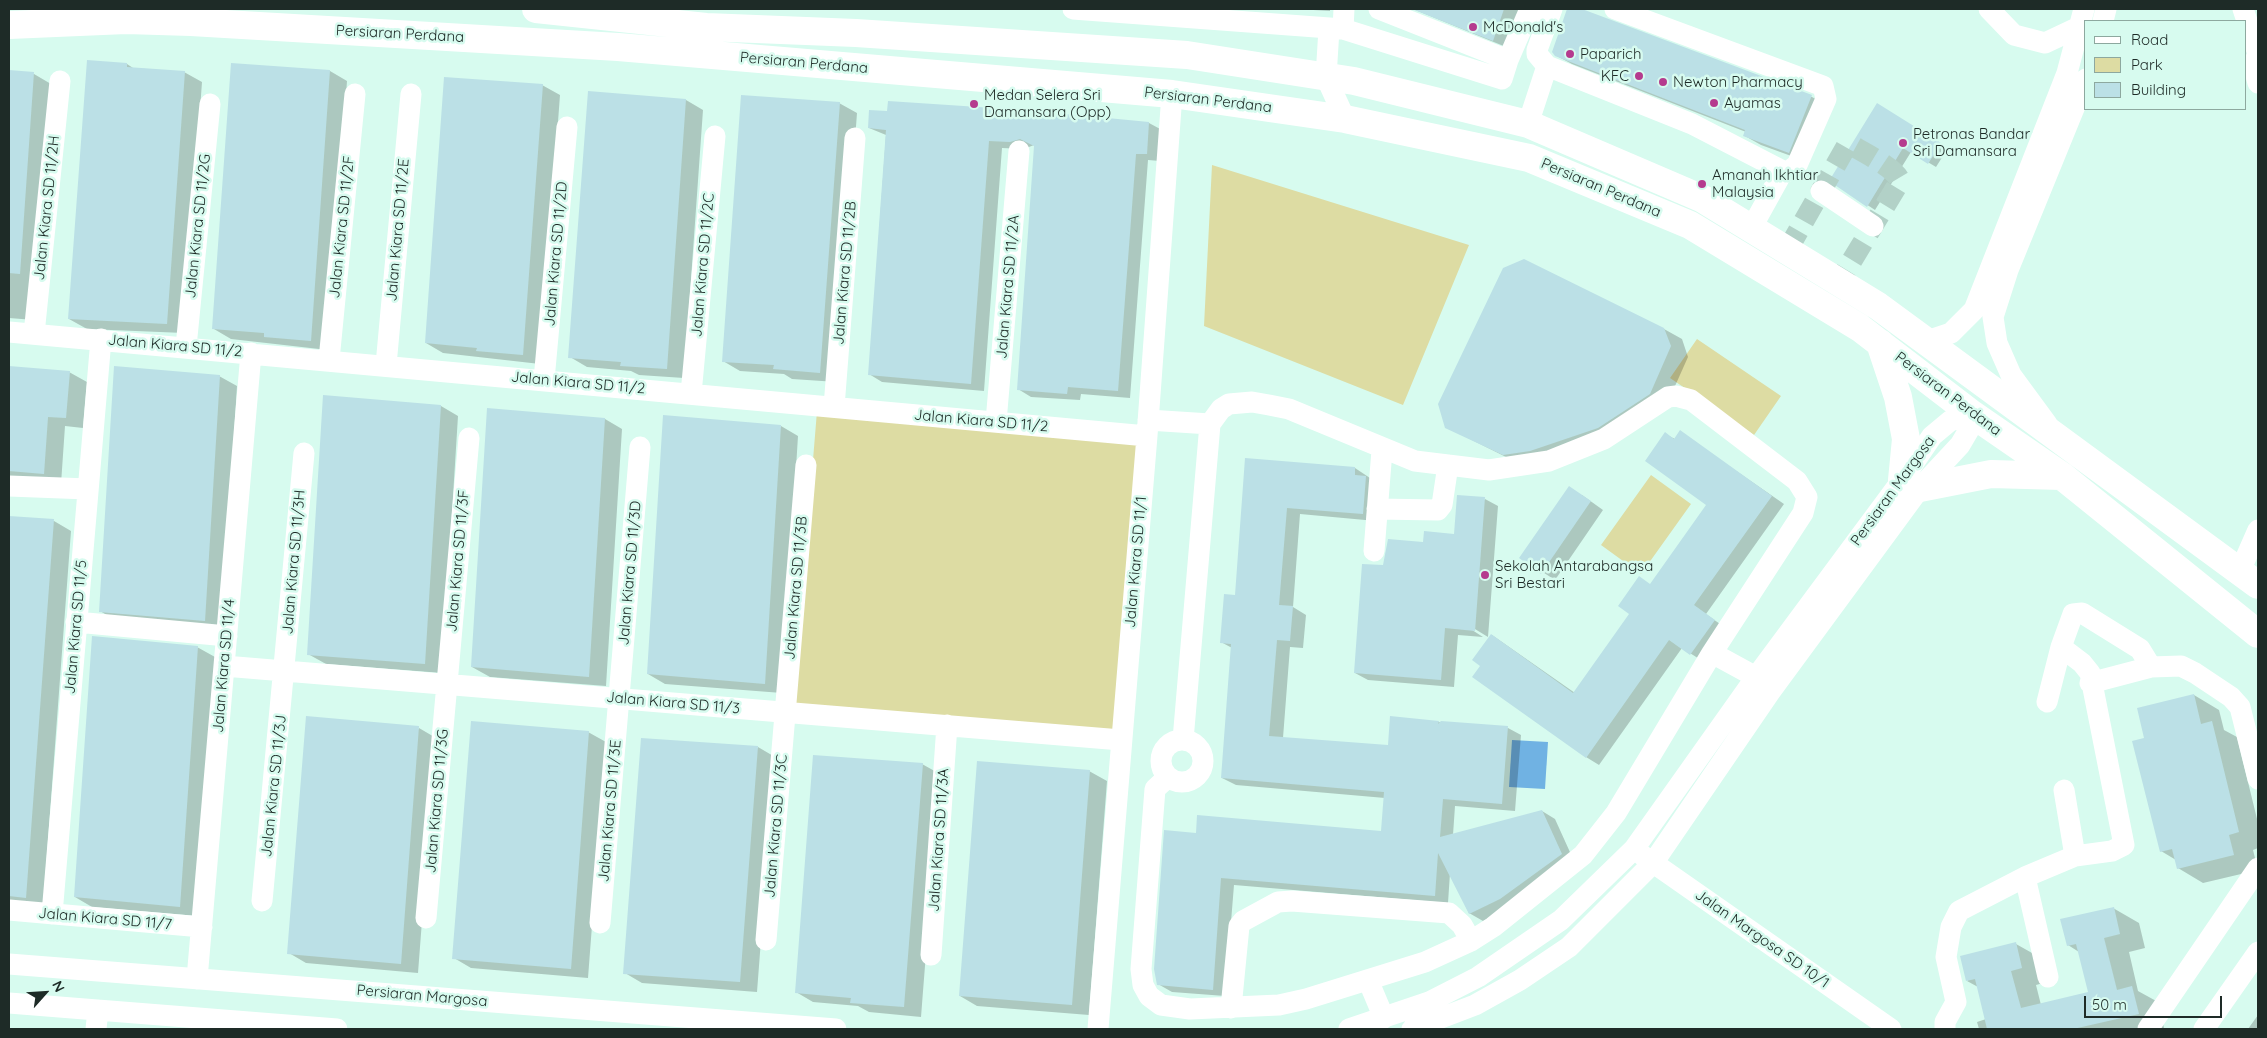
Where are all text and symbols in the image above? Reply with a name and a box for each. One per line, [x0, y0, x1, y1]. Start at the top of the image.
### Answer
place label: McDonald's [1483, 18, 1563, 36]
legend [2084, 20, 2247, 110]
marker: McDonald's [1467, 21, 1479, 33]
street label: Persiaran Perdana [335, 22, 465, 46]
text: Road [2131, 30, 2168, 49]
place label: Paparich [1580, 45, 1641, 63]
street label: Persiaran Perdana [739, 48, 869, 78]
marker: Paparich [1564, 48, 1576, 60]
text: Park [2131, 55, 2163, 74]
place label: KFC [1601, 67, 1629, 85]
marker: KFC [1633, 70, 1645, 82]
place label: Newton Pharmacy [1673, 73, 1803, 91]
marker: Newton Pharmacy [1657, 76, 1669, 88]
text: Building [2131, 80, 2186, 99]
street label: Persiaran Perdana [1143, 83, 1273, 117]
place label: Medan Selera Sri Damansara (Opp) [984, 86, 1111, 121]
place label: Ayamas [1724, 94, 1781, 112]
marker: Ayamas [1708, 97, 1720, 109]
marker: Medan Selera Sri Damansara (Opp) [968, 98, 980, 110]
place label: Petronas Bandar Sri Damansara [1913, 125, 2030, 160]
street label: Jalan Kiara SD 11/2H [30, 135, 64, 281]
marker: Petronas Bandar Sri Damansara [1897, 137, 1909, 149]
street label: Jalan Kiara SD 11/2G [181, 153, 215, 299]
street label: Jalan Kiara SD 11/2F [326, 155, 358, 299]
street label: Persiaran Perdana [1538, 155, 1664, 221]
street label: Jalan Kiara SD 11/2E [383, 158, 413, 302]
place label: Amanah Ikhtiar Malaysia [1712, 166, 1818, 201]
marker: Amanah Ikhtiar Malaysia [1696, 178, 1708, 190]
street label: Jalan Kiara SD 11/2D [541, 181, 571, 327]
street label: Jalan Kiara SD 11/2C [688, 192, 718, 338]
street label: Jalan Kiara SD 11/2B [830, 200, 860, 346]
street label: Jalan Kiara SD 11/2A [993, 214, 1023, 360]
street label: Jalan Kiara SD 11/2 [107, 331, 243, 361]
street label: Persiaran Perdana [1891, 348, 2005, 440]
street label: Jalan Kiara SD 11/2 [510, 368, 646, 398]
street label: Jalan Kiara SD 11/2 [913, 406, 1049, 436]
street label: Persiaran Margosa [1847, 433, 1939, 549]
street label: Jalan Kiara SD 11/3H [279, 489, 309, 635]
street label: Jalan Kiara SD 11/3F [443, 489, 473, 633]
street label: Jalan Kiara SD 11/1 [1121, 495, 1151, 629]
street label: Jalan Kiara SD 11/3D [615, 500, 645, 646]
street label: Jalan Kiara SD 11/3B [781, 515, 811, 661]
place label: Sekolah Antarabangsa Sri Bestari [1495, 557, 1653, 592]
street label: Jalan Kiara SD 11/5 [61, 559, 91, 695]
marker: Sekolah Antarabangsa Sri Bestari [1479, 569, 1491, 581]
street label: Jalan Kiara SD 11/4 [209, 598, 239, 734]
street label: Jalan Kiara SD 11/3 [605, 688, 741, 718]
street label: Jalan Kiara SD 11/3J [258, 714, 290, 858]
street label: Jalan Kiara SD 11/3G [422, 728, 452, 874]
street label: Jalan Kiara SD 11/3E [595, 739, 625, 883]
street label: Jalan Kiara SD 11/3C [761, 753, 791, 899]
street label: Jalan Kiara SD 11/3A [925, 768, 953, 912]
street label: Jalan Margosa SD 10/1 [1691, 886, 1833, 992]
street label: Jalan Kiara SD 11/7 [37, 904, 173, 934]
north arrow [20, 968, 70, 1018]
text: N [48, 978, 69, 995]
street label: Persiaran Margosa [356, 981, 488, 1011]
scale bar [2087, 986, 2224, 1018]
text: 50 m [2092, 995, 2127, 1014]

